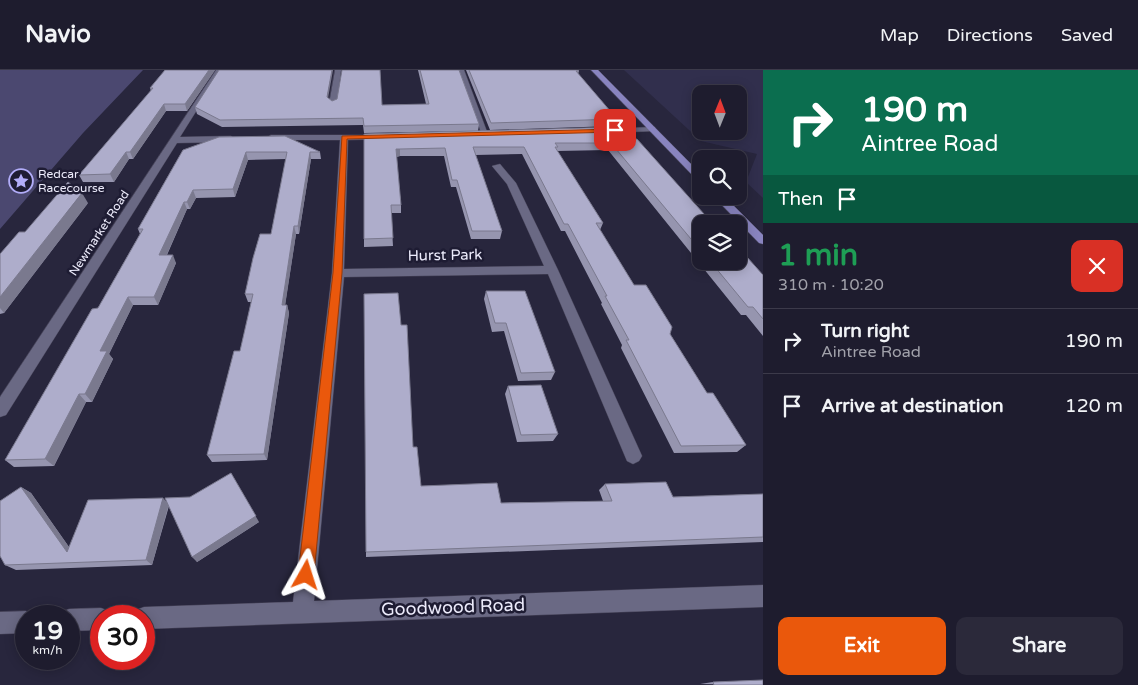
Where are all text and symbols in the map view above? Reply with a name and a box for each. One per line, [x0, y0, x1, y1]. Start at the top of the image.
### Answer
text: Navio [25, 20, 91, 49]
text: Map [880, 24, 919, 46]
text: Directions [947, 24, 1033, 46]
text: Saved [1061, 24, 1113, 46]
north arrow [692, 85, 748, 140]
map controls [692, 85, 747, 270]
text: 190 m [861, 89, 968, 131]
icon: right [778, 90, 843, 155]
pin [594, 109, 636, 151]
icon: arrive [601, 116, 629, 144]
text: Aintree Road [861, 131, 998, 157]
button: search [692, 150, 747, 205]
place label: Redcar Racecourse [38, 167, 105, 195]
place icon: Redcar Racecourse [8, 168, 34, 194]
icon: arrive [833, 185, 861, 213]
street label: Newmarket Road [66, 188, 132, 278]
text: Then [778, 188, 823, 210]
button: layers [692, 215, 747, 270]
text: 1 min [778, 237, 858, 274]
button: close [1071, 240, 1123, 292]
street label: Hurst Park [407, 245, 483, 265]
text: 310 m · 10:20 [778, 275, 884, 295]
text: Turn right [821, 320, 909, 342]
icon: right [778, 327, 806, 355]
text: 190 m [1065, 330, 1123, 352]
text: Aintree Road [821, 342, 921, 362]
icon: arrive [778, 392, 806, 420]
text: Arrive at destination [821, 395, 1004, 417]
text: 120 m [1065, 395, 1123, 417]
position arrow [279, 548, 331, 600]
street label: Goodwood Road [381, 593, 525, 621]
speed limit sign: 30 [90, 605, 155, 670]
text: 19 [32, 616, 63, 646]
button: Exit [778, 617, 946, 675]
button: Share [956, 617, 1123, 675]
text: km/h [32, 643, 63, 657]

